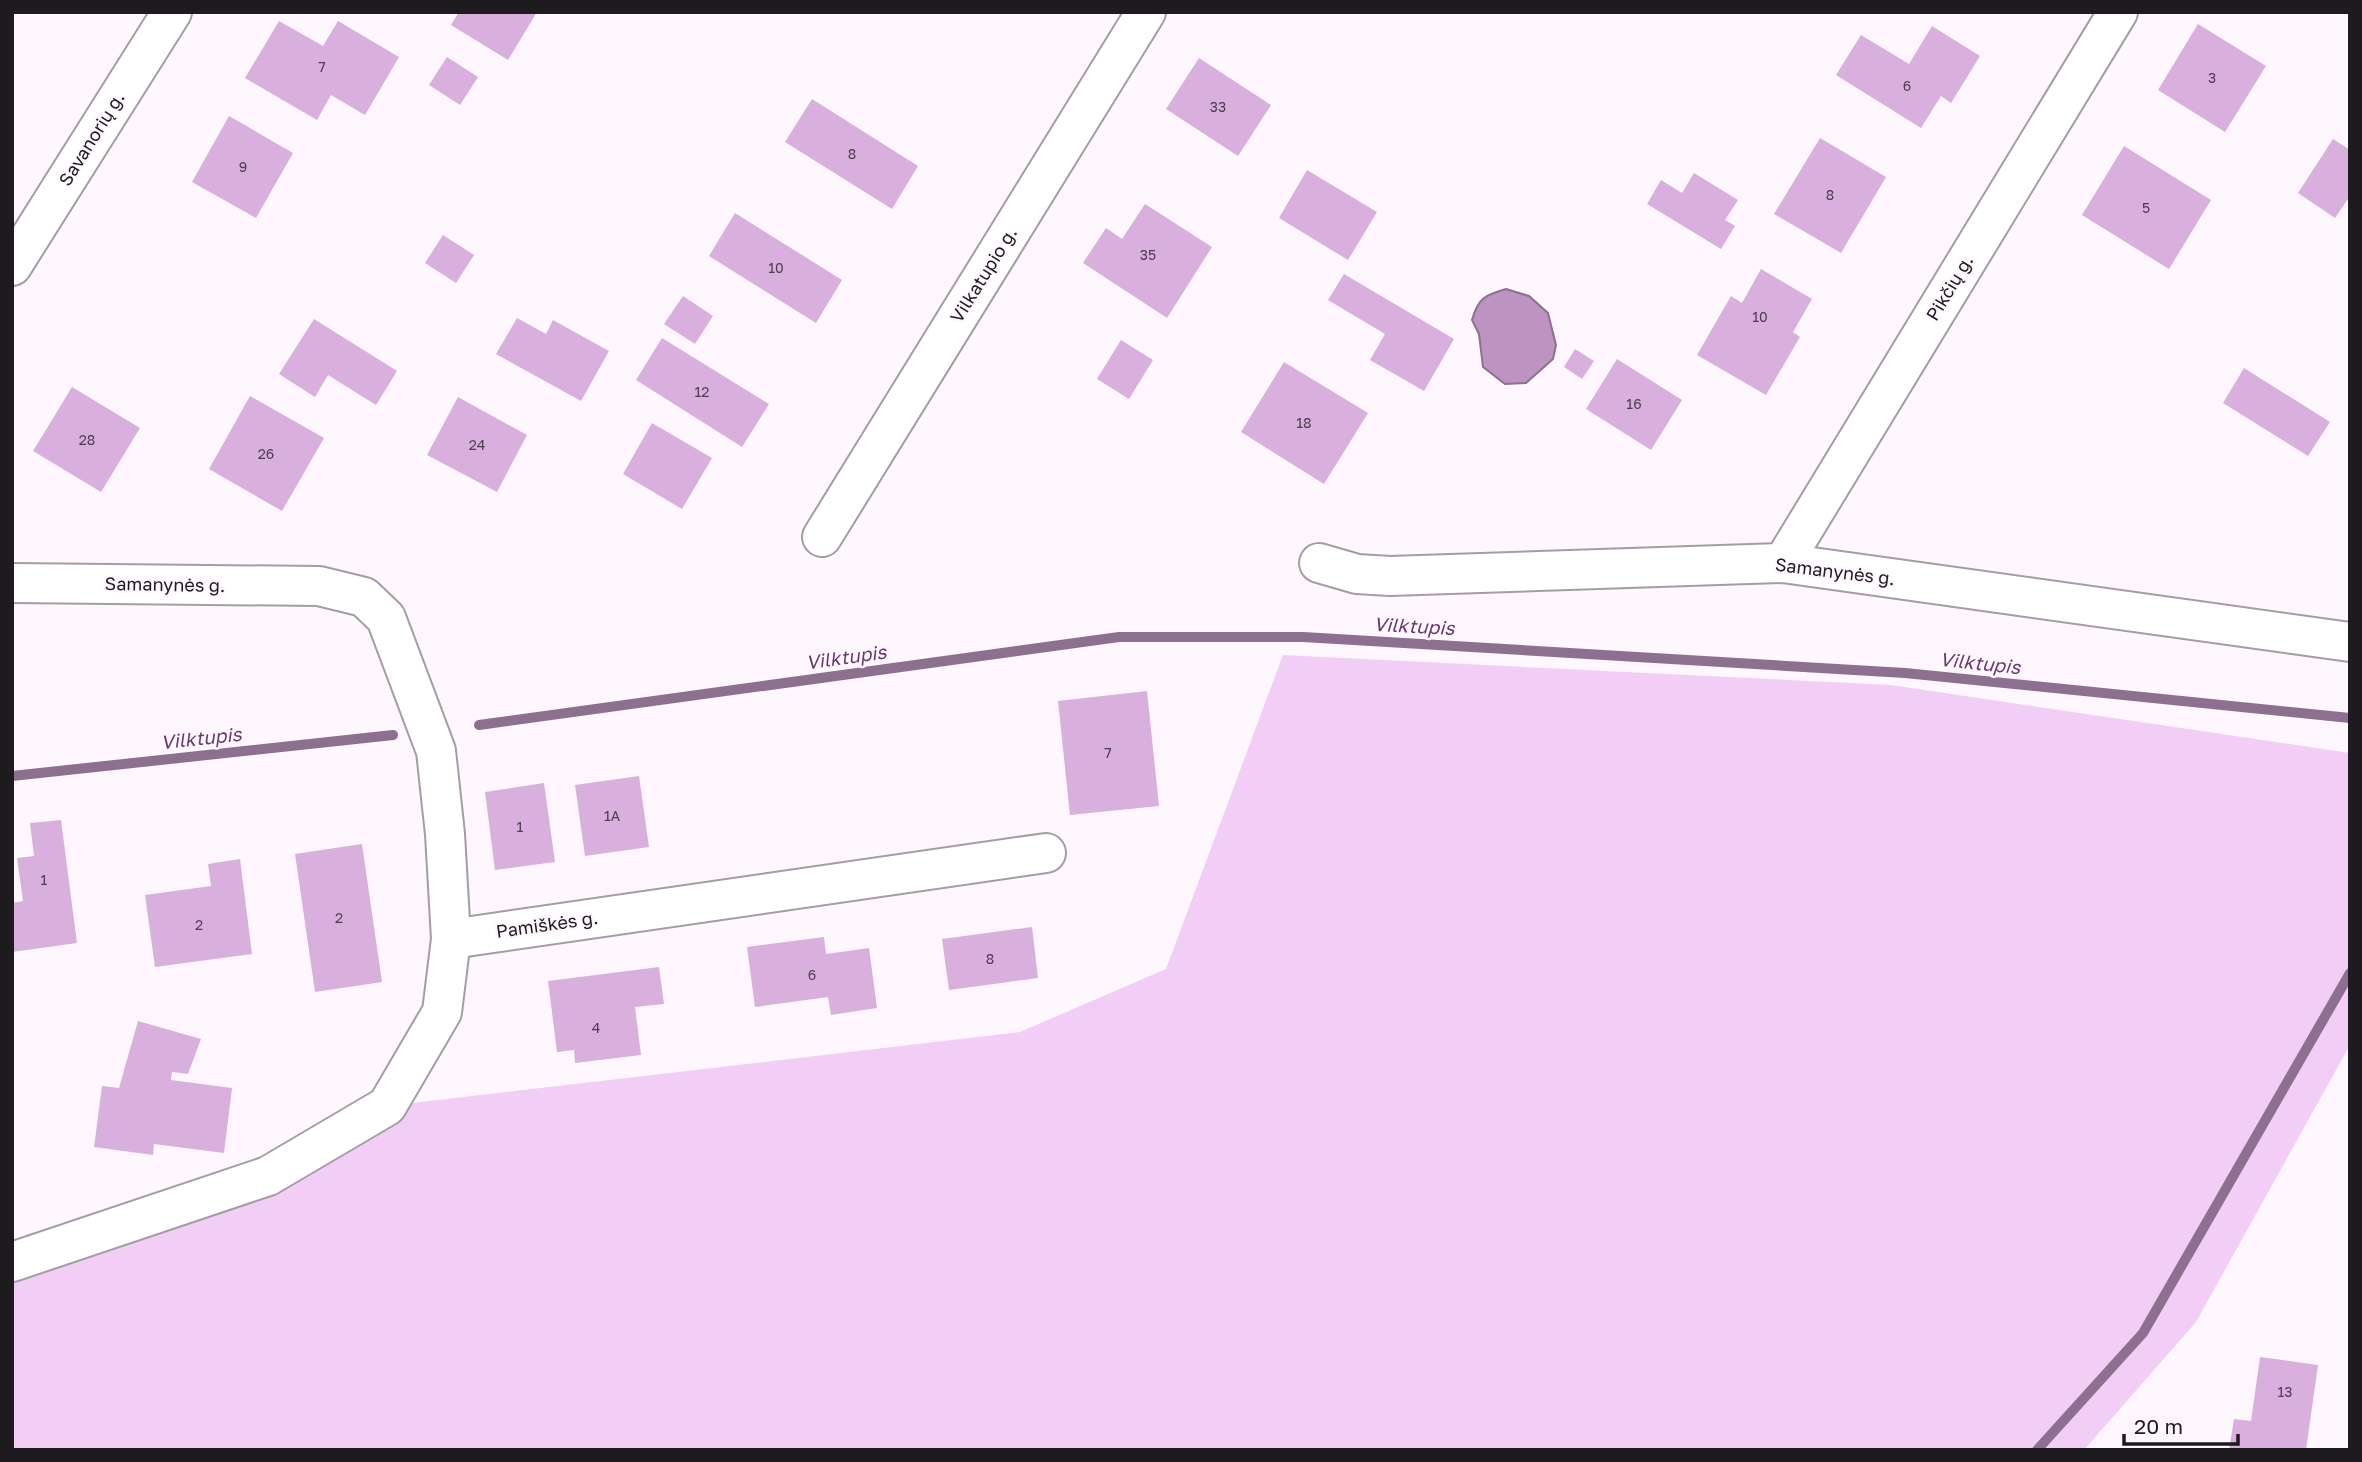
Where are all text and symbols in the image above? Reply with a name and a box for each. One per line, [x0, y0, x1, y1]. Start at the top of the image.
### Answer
house number: 7 [318, 58, 326, 75]
house number: 3 [2208, 69, 2216, 86]
house number: 6 [1903, 77, 1911, 94]
street label: Savanorių g. [54, 87, 129, 190]
house number: 33 [1210, 98, 1226, 115]
house number: 8 [848, 145, 856, 162]
house number: 9 [239, 158, 247, 175]
house number: 8 [1826, 186, 1834, 203]
house number: 5 [2142, 199, 2150, 216]
street label: Vilkatupio g. [945, 223, 1021, 326]
house number: 35 [1140, 246, 1156, 263]
street label: Pikčių g. [1921, 251, 1977, 324]
house number: 10 [768, 259, 784, 276]
house number: 10 [1752, 308, 1768, 325]
house number: 12 [695, 383, 709, 400]
house number: 16 [1626, 395, 1642, 412]
house number: 18 [1296, 414, 1312, 431]
house number: 28 [79, 431, 95, 448]
house number: 24 [469, 436, 485, 453]
house number: 26 [258, 445, 274, 462]
street label: Samanynės g. [1774, 553, 1896, 589]
street label: Samanynės g. [105, 572, 226, 596]
water label: Vilktupis [1373, 612, 1456, 639]
water label: Vilktupis [804, 639, 889, 674]
water label: Vilktupis [1939, 647, 2022, 678]
water label: Vilktupis [159, 722, 243, 753]
house number: 7 [1104, 744, 1112, 761]
house number: 1A [604, 807, 621, 824]
house number: 1 [517, 818, 524, 835]
house number: 1 [41, 871, 48, 888]
street label: Pamiškės g. [494, 906, 599, 942]
house number: 2 [335, 909, 343, 926]
house number: 2 [195, 916, 203, 933]
house number: 8 [986, 950, 994, 967]
house number: 6 [808, 966, 816, 983]
house number: 4 [592, 1019, 600, 1036]
house number: 13 [2278, 1383, 2292, 1400]
scale bar [2124, 1402, 2238, 1446]
text: 20 m [2134, 1413, 2183, 1439]

